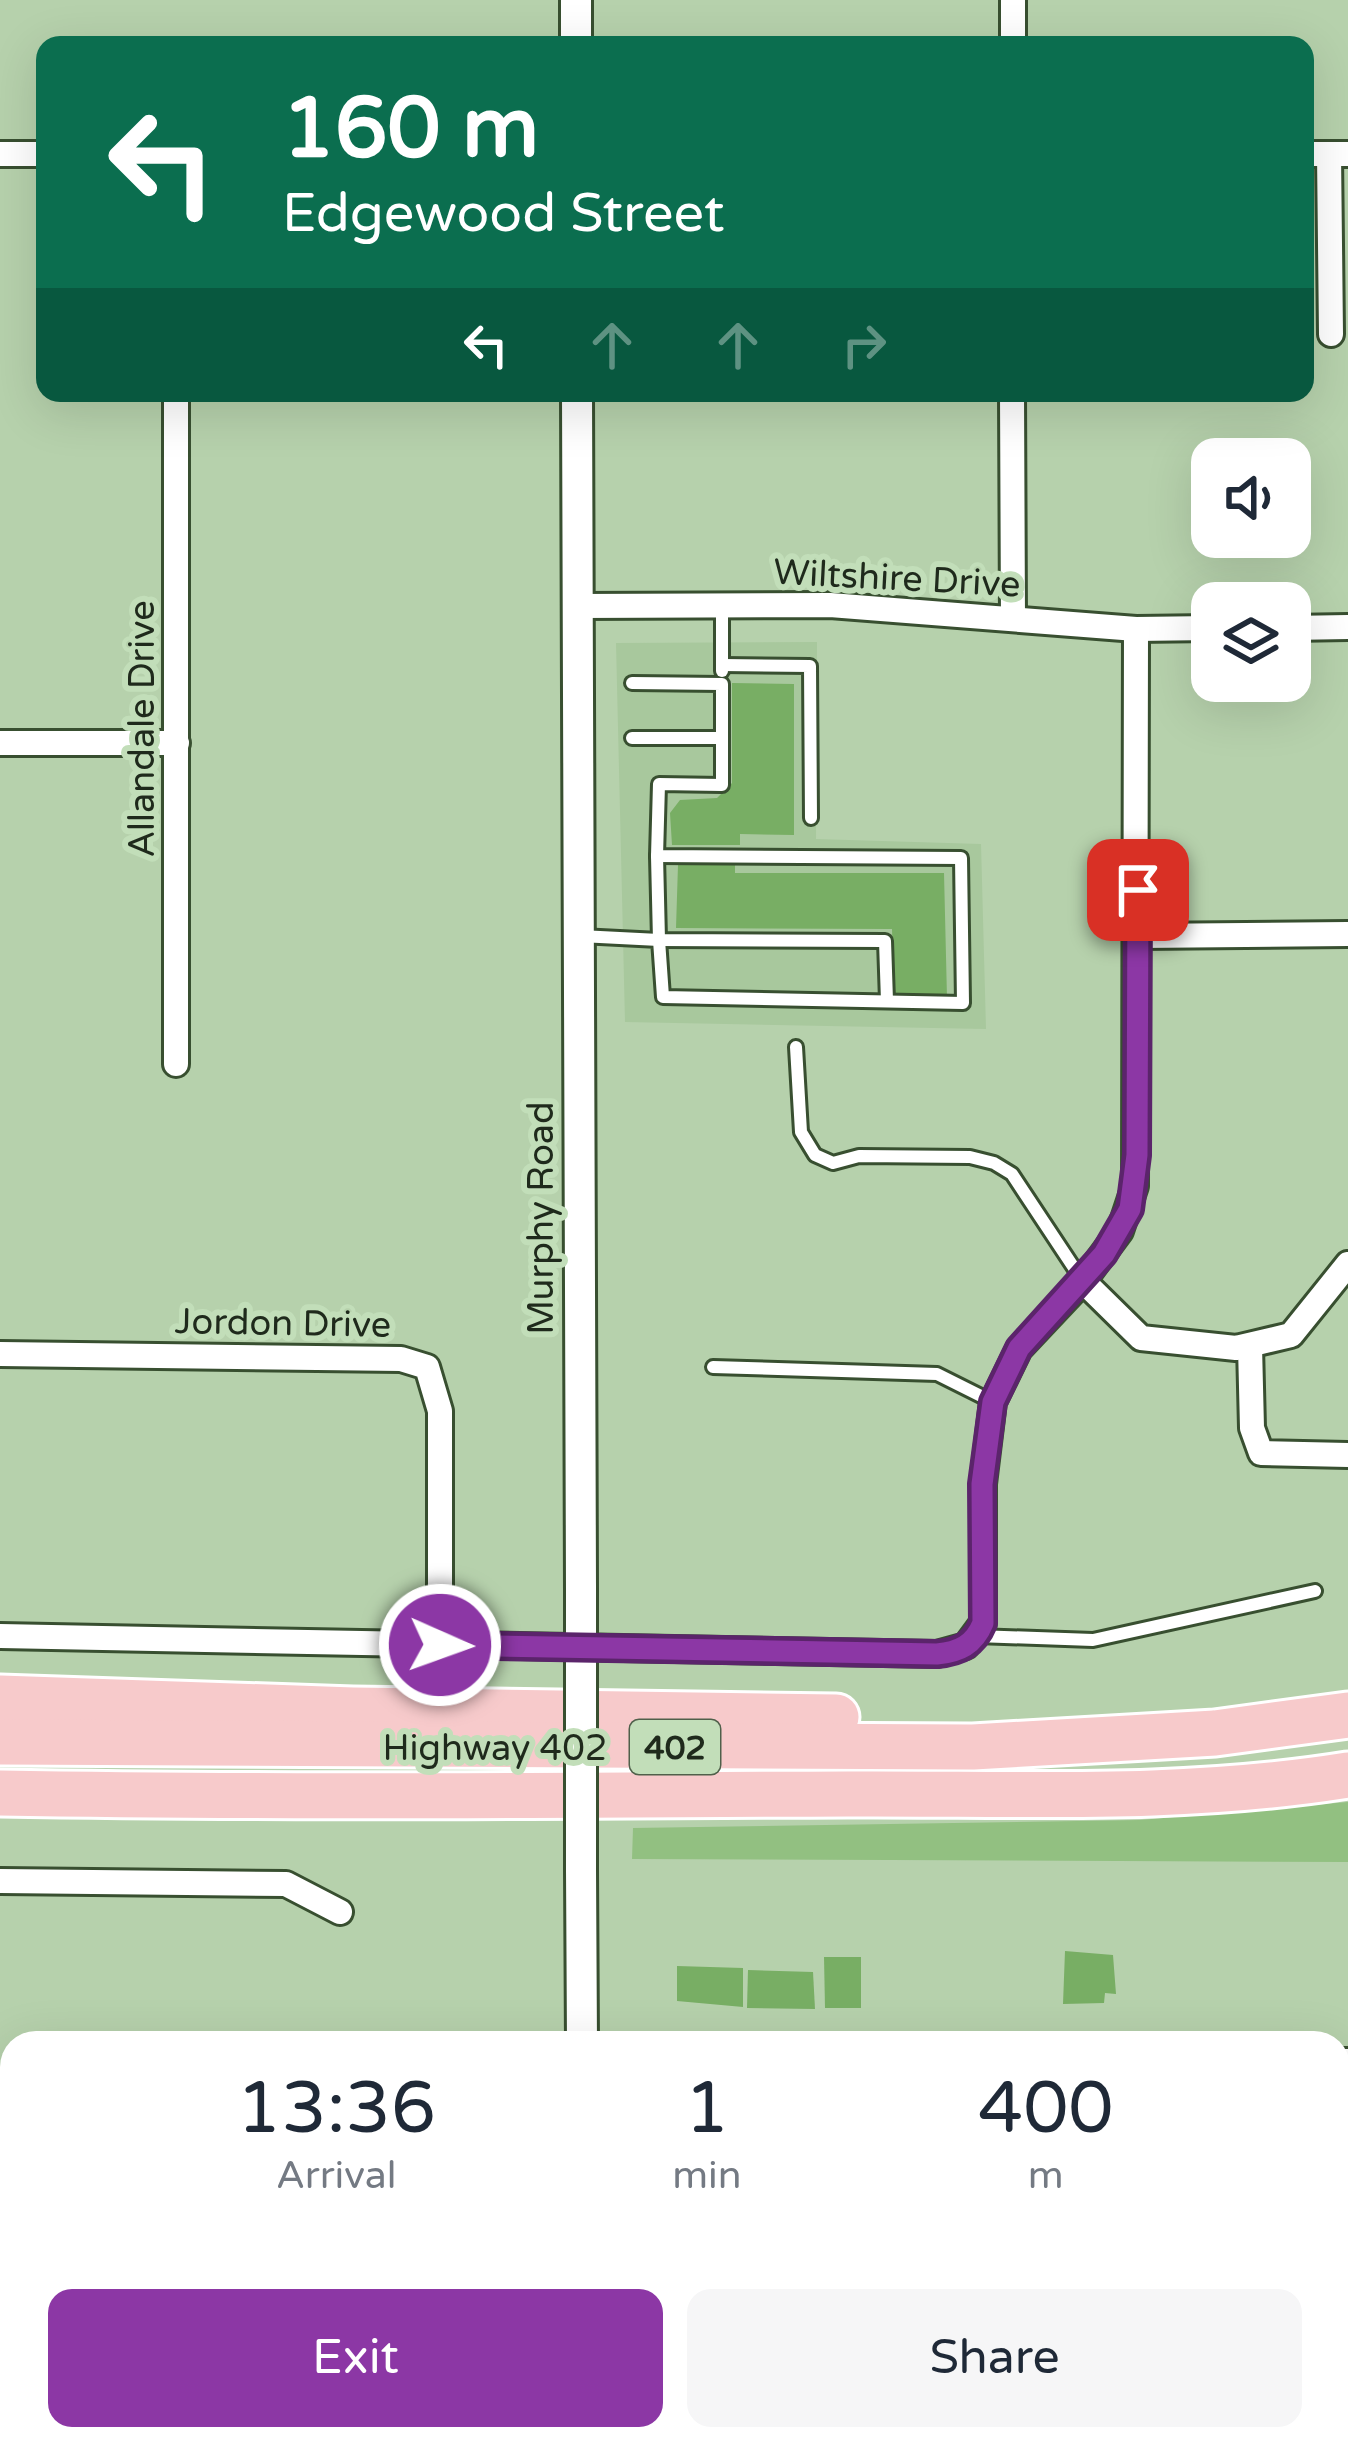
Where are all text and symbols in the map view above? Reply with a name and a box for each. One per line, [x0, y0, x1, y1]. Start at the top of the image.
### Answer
text: 160 m [282, 79, 539, 180]
icon: left [84, 84, 240, 240]
text: Edgewood Street [282, 181, 725, 246]
icon: left [453, 312, 519, 378]
icon: ahead [579, 312, 645, 378]
icon: ahead [705, 312, 771, 378]
icon: right [831, 312, 897, 378]
map controls [1191, 438, 1311, 702]
button: sound [1191, 438, 1311, 558]
street label: Wiltshire Drive [772, 551, 1022, 606]
button: layers [1191, 582, 1311, 702]
street label: Allandale Drive [121, 600, 164, 858]
pin [1087, 839, 1189, 941]
icon: arrive [1105, 857, 1171, 923]
street label: Murphy Road [520, 1101, 563, 1335]
street label: Jordon Drive [174, 1300, 392, 1347]
position arrow [377, 1582, 503, 1708]
road number: 402 [630, 1720, 720, 1774]
street label: Highway 402 [383, 1727, 607, 1770]
text: 13:36 [236, 2066, 436, 2153]
text: 1 [684, 2066, 730, 2153]
text: 400 [978, 2066, 1114, 2153]
text: Arrival [276, 2152, 396, 2199]
text: min [672, 2152, 742, 2199]
text: m [1028, 2152, 1064, 2199]
button: Exit [48, 2289, 663, 2427]
button: Share [687, 2289, 1302, 2427]

